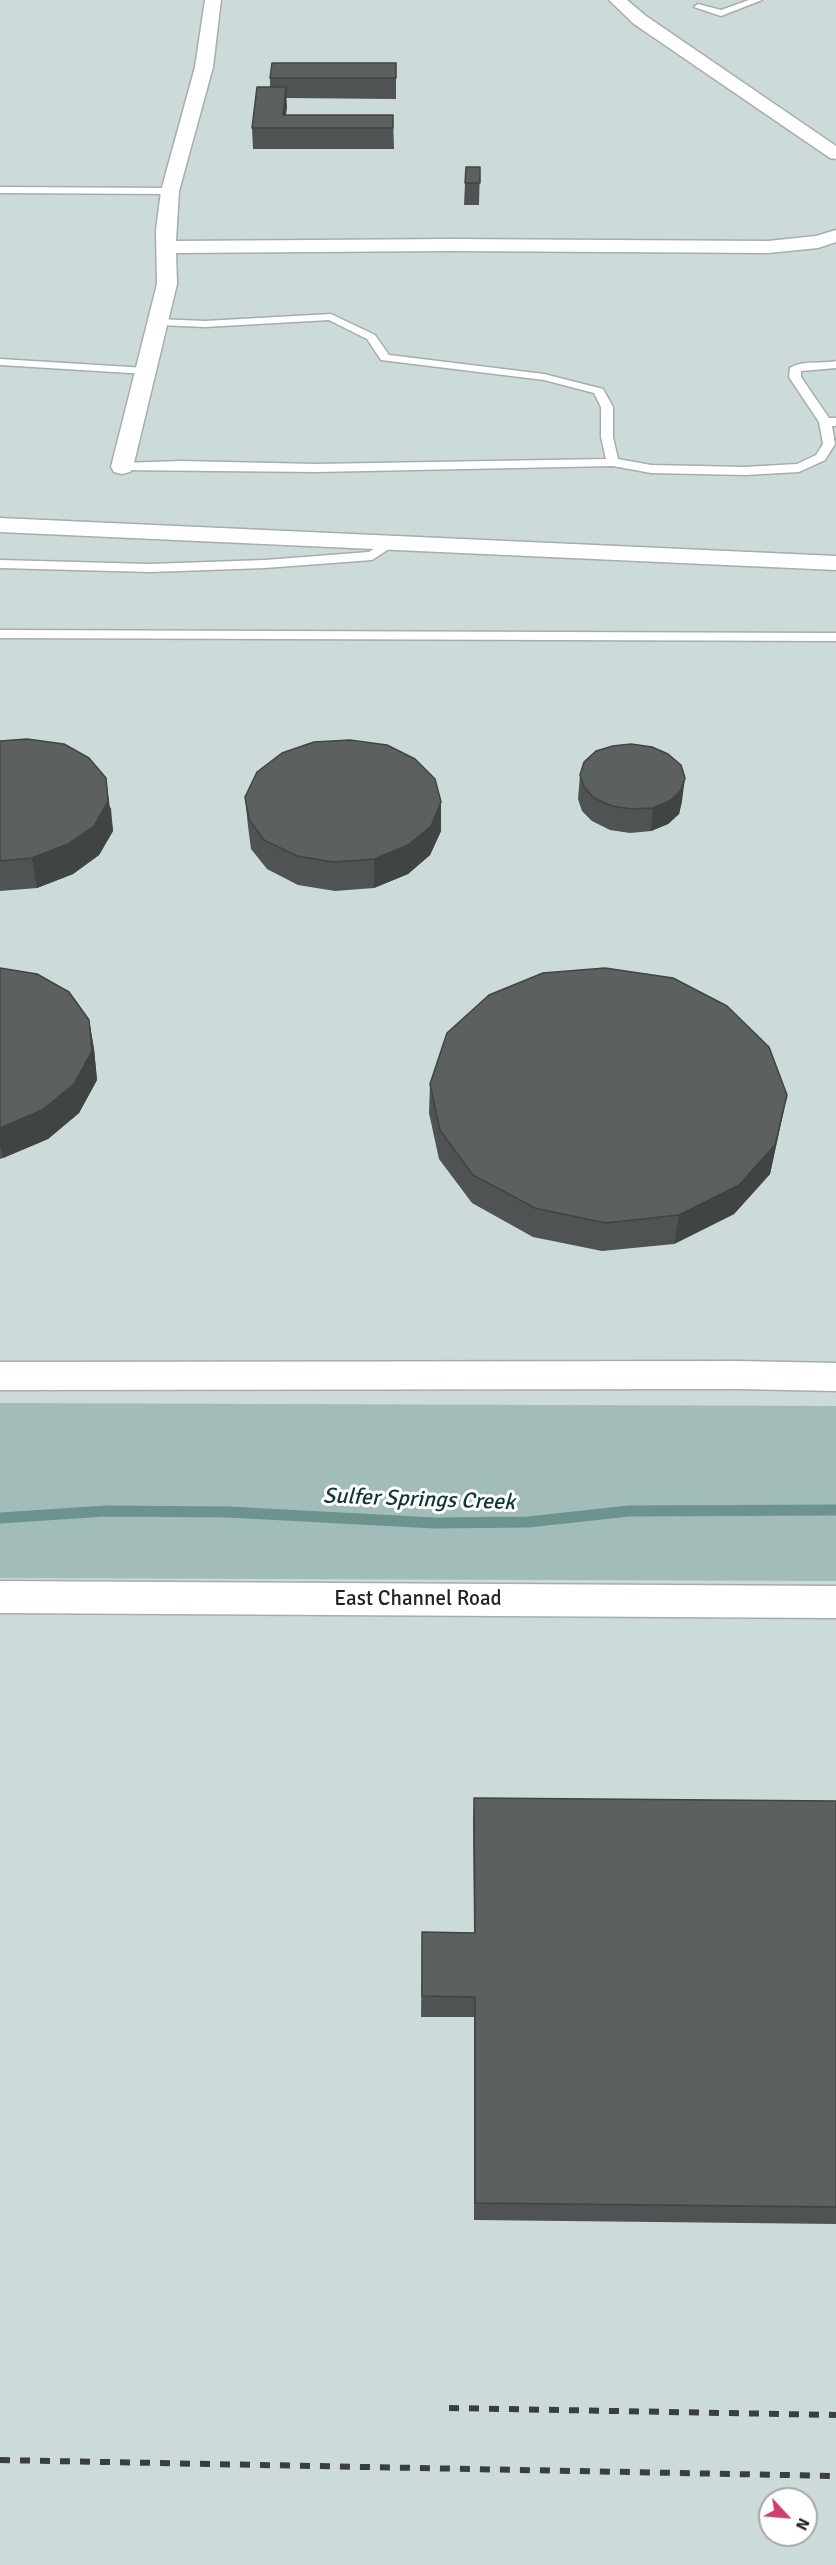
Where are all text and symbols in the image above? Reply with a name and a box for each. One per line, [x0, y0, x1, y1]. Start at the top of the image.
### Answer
water label: Sulfer Springs Creek [323, 1483, 515, 1517]
street label: East Channel Road [334, 1586, 502, 1612]
north arrow [758, 2487, 818, 2547]
text: N [791, 2515, 814, 2533]

